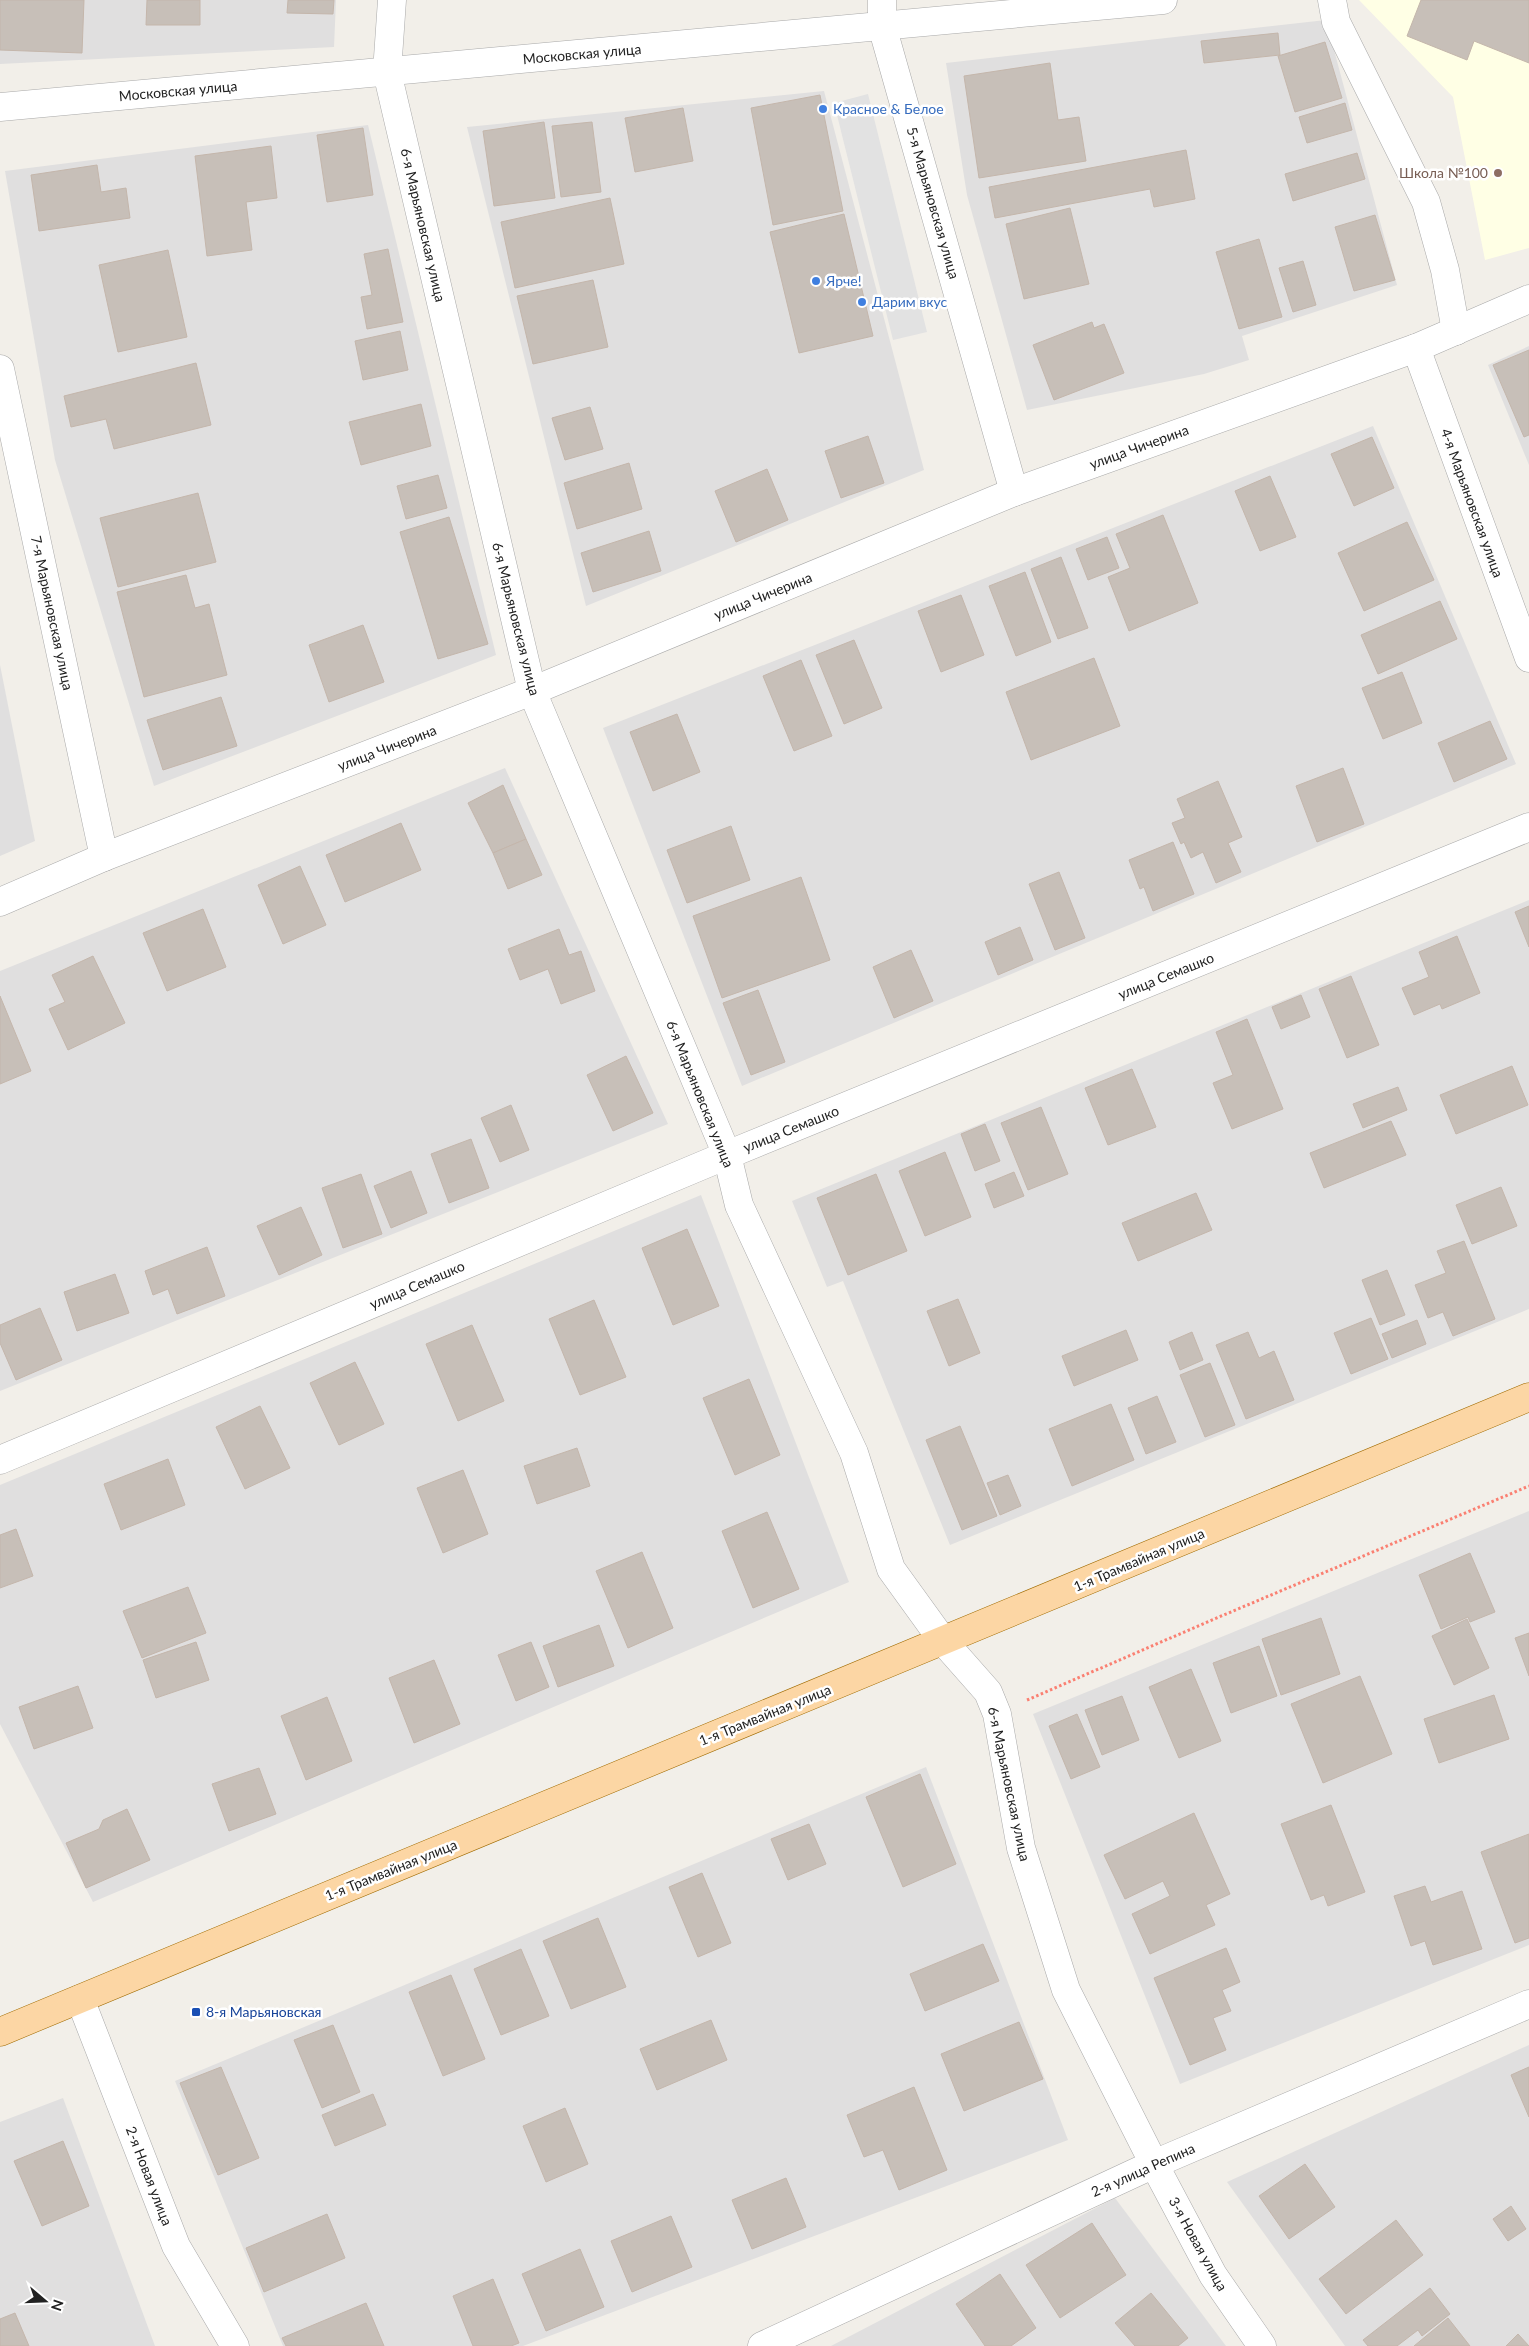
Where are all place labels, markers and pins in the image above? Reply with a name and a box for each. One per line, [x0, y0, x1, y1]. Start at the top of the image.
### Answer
place label: Красное & Белое [833, 100, 944, 117]
marker: Красное & Белое [817, 103, 829, 115]
place label: Школа №100 [1399, 164, 1488, 181]
marker: Школа №100 [1492, 167, 1504, 179]
place label: Ярче! [825, 272, 861, 289]
marker: Ярче! [810, 275, 822, 287]
place label: Дарим вкус [872, 293, 947, 310]
marker: Дарим вкус [856, 296, 868, 308]
place label: 8-я Марьяновская [206, 2003, 322, 2020]
marker: 8-я Марьяновская [190, 2006, 202, 2018]

